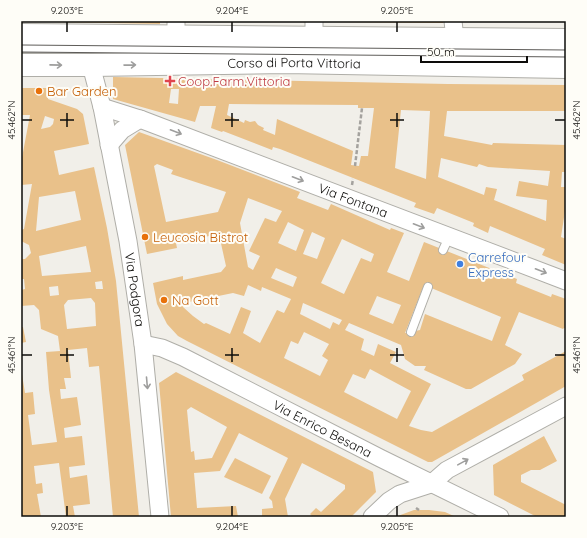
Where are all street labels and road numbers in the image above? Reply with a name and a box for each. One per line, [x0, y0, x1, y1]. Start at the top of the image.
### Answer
street label: Corso di Porta Vittoria [227, 54, 361, 71]
street label: Via Fontana [316, 180, 390, 221]
street label: Via Podgora [122, 251, 148, 328]
street label: Via Enrico Besana [270, 397, 375, 461]

